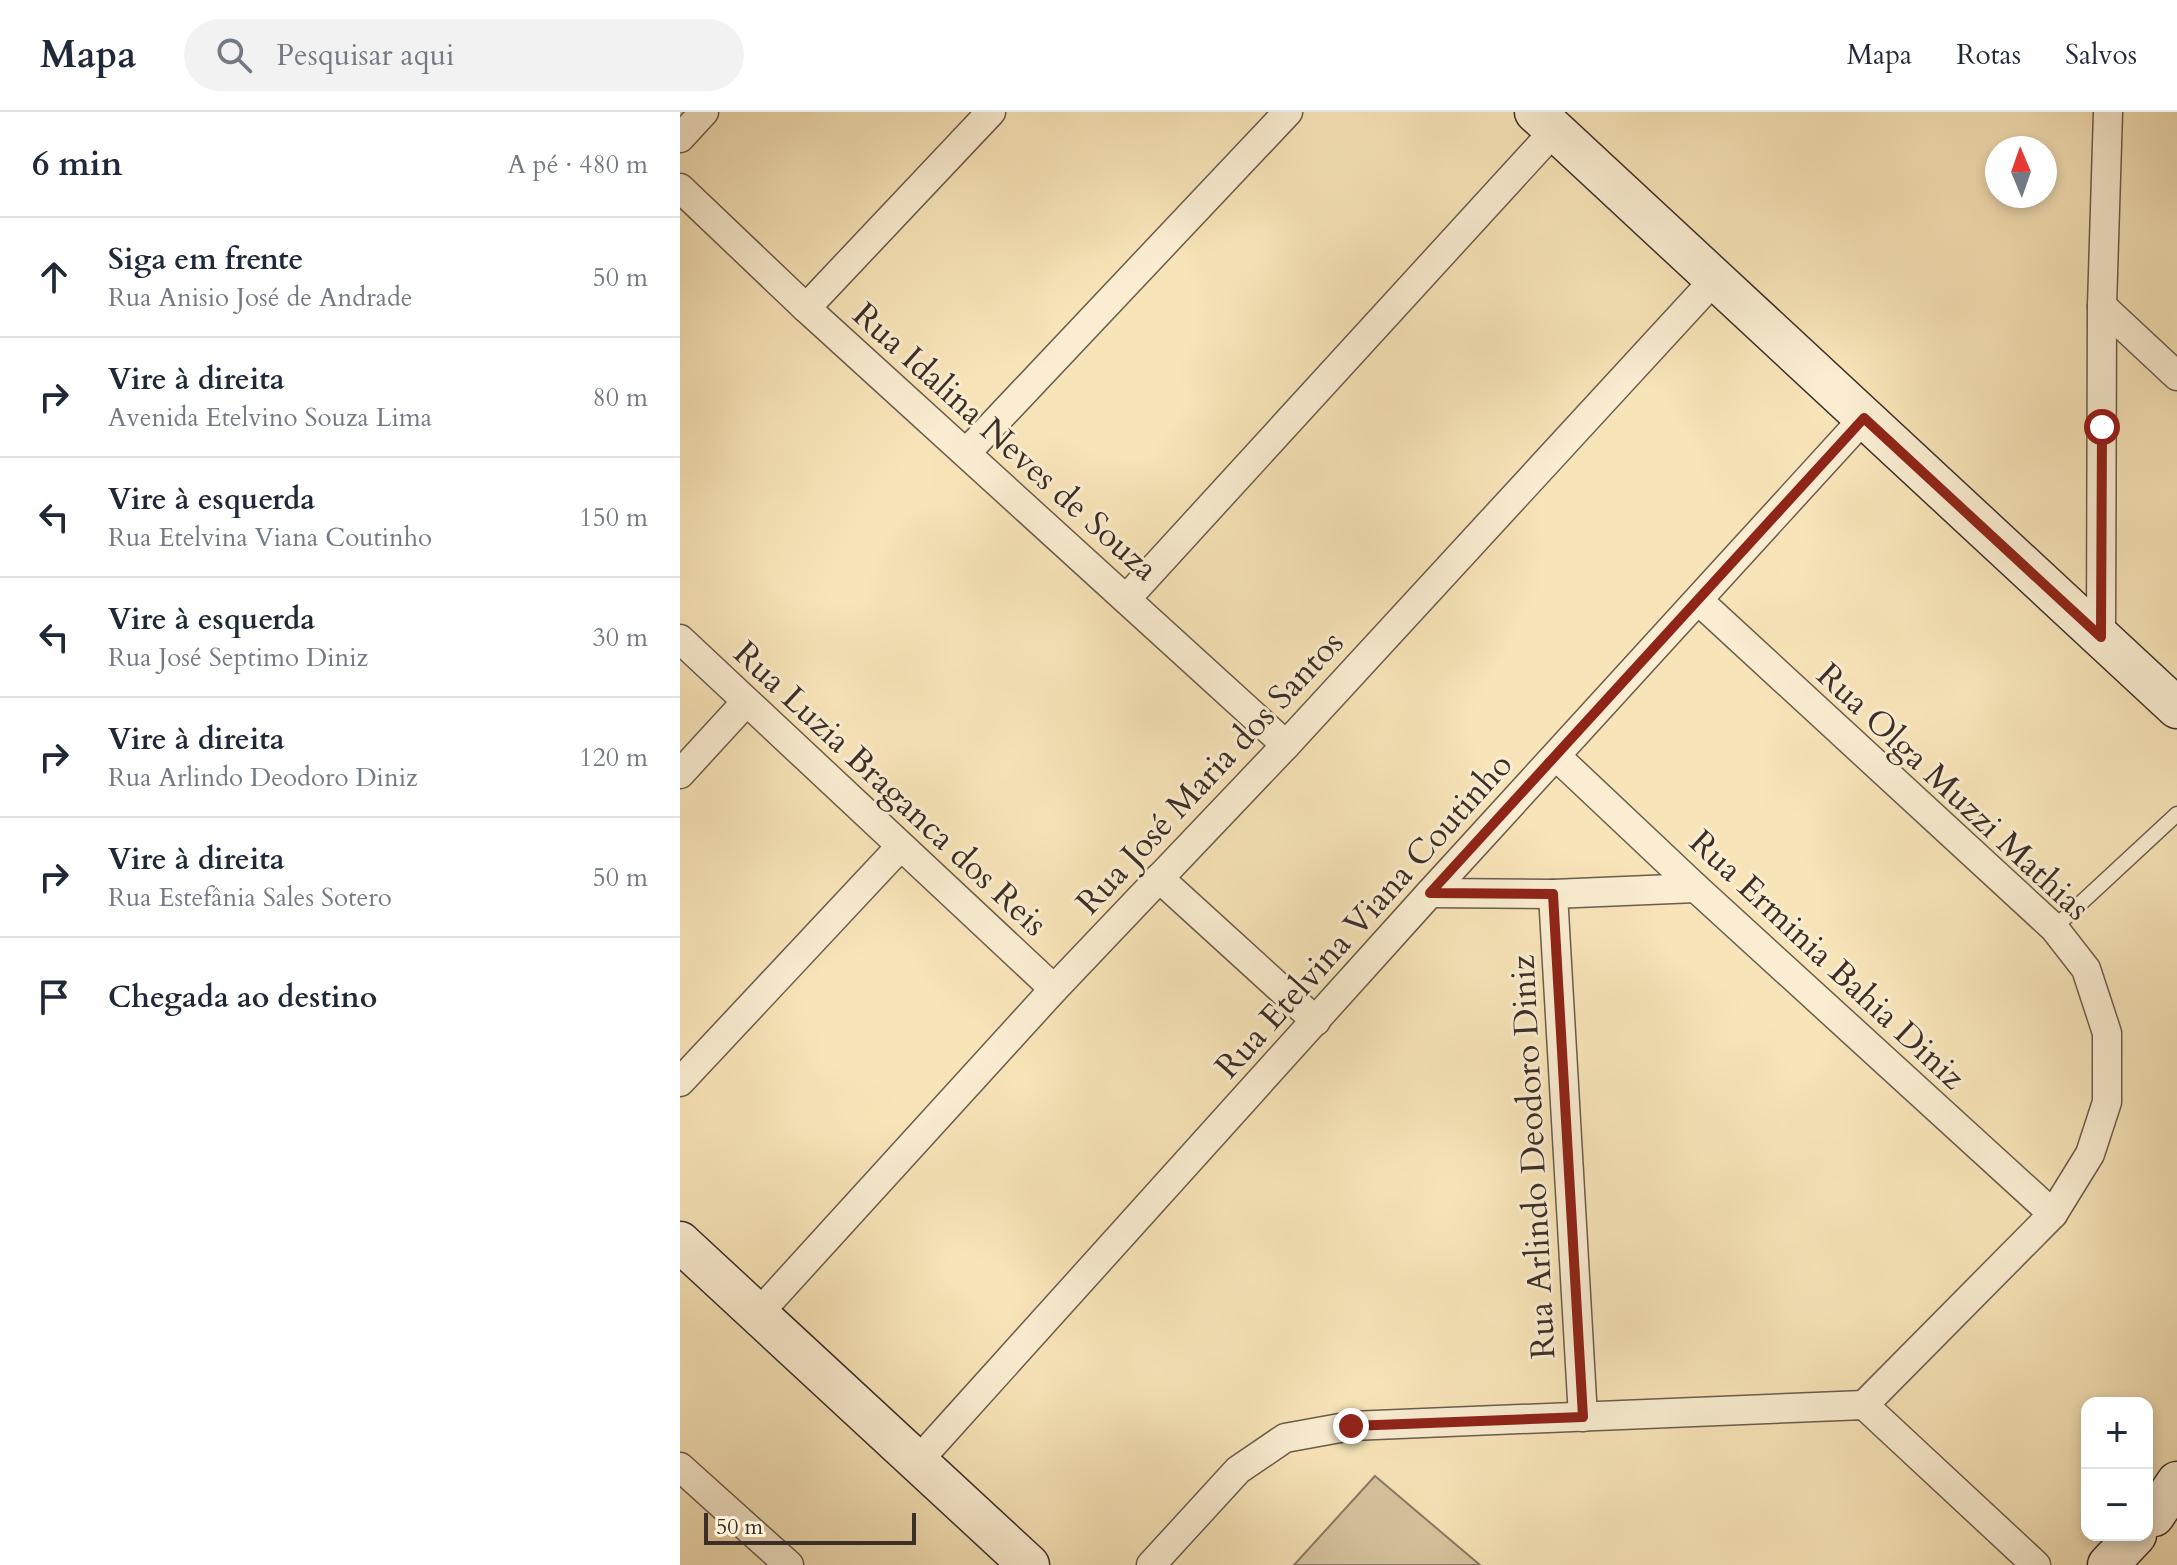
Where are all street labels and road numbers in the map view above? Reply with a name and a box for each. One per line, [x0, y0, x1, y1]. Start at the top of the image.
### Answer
street label: Rua Idalina Neves de Souza [843, 292, 1168, 592]
street label: Rua José Maria dos Santos [1066, 621, 1354, 925]
street label: Rua Luzia Braganca dos Reis [723, 631, 1057, 947]
street label: Rua Olga Muzzi Mathias [1807, 653, 2100, 931]
street label: Rua Etelvina Viana Coutinho [1205, 743, 1523, 1089]
street label: Rua Erminia Bahia Diniz [1679, 820, 1975, 1100]
street label: Rua Arlindo Deodoro Diniz [1499, 954, 1567, 1360]

